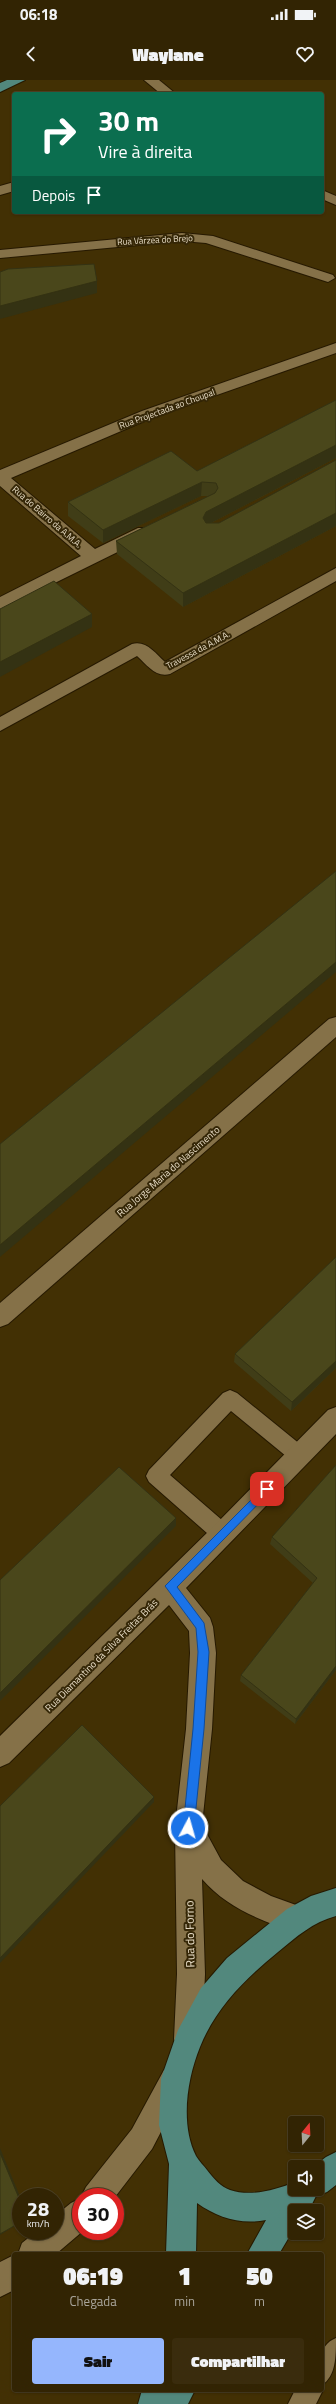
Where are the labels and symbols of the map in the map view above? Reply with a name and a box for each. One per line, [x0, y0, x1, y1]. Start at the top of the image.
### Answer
street label: Rua Várzea do Brejo [117, 231, 193, 248]
street label: Rua Projectada ao Choupal [117, 385, 217, 432]
street label: Rua do Bairro da A.M.A. [10, 483, 85, 551]
street label: Travessa da A.M.A. [164, 627, 232, 672]
street label: Rua Jorge Maria do Nascimento [114, 1122, 223, 1220]
pin [250, 1472, 284, 1506]
street label: Rua Diamantino da Silva Freitas Brás [42, 1595, 161, 1715]
position arrow [167, 1807, 209, 1849]
street label: Rua do Forno [179, 1900, 200, 1968]
north arrow [288, 2116, 324, 2152]
speed limit sign: 30 [72, 2188, 124, 2240]

